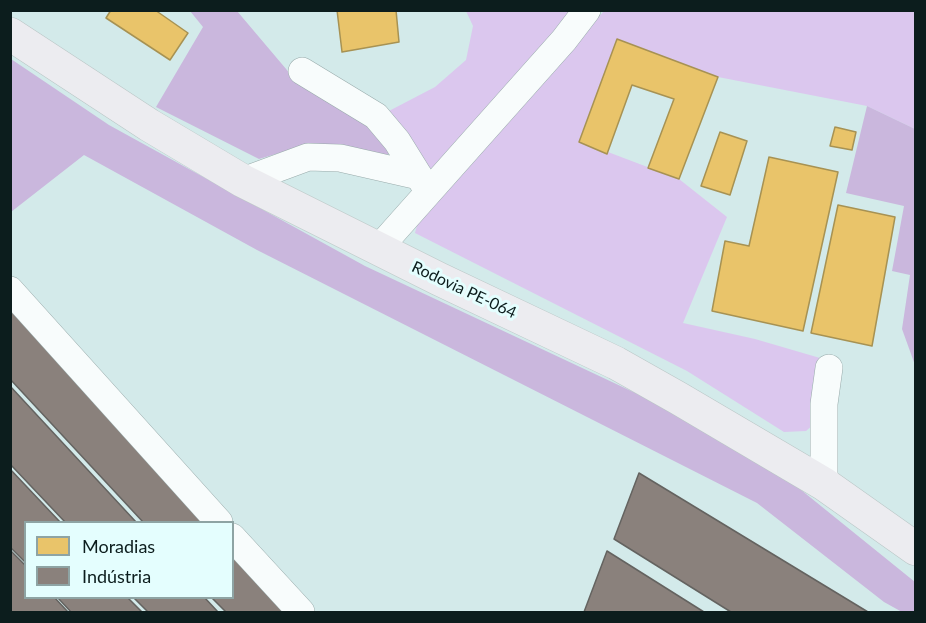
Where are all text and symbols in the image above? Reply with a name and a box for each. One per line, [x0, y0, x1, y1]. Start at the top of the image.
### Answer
street label: Rodovia PE-064 [409, 257, 519, 323]
legend [24, 521, 234, 599]
text: Moradias [82, 535, 155, 557]
text: Indústria [82, 565, 151, 587]

